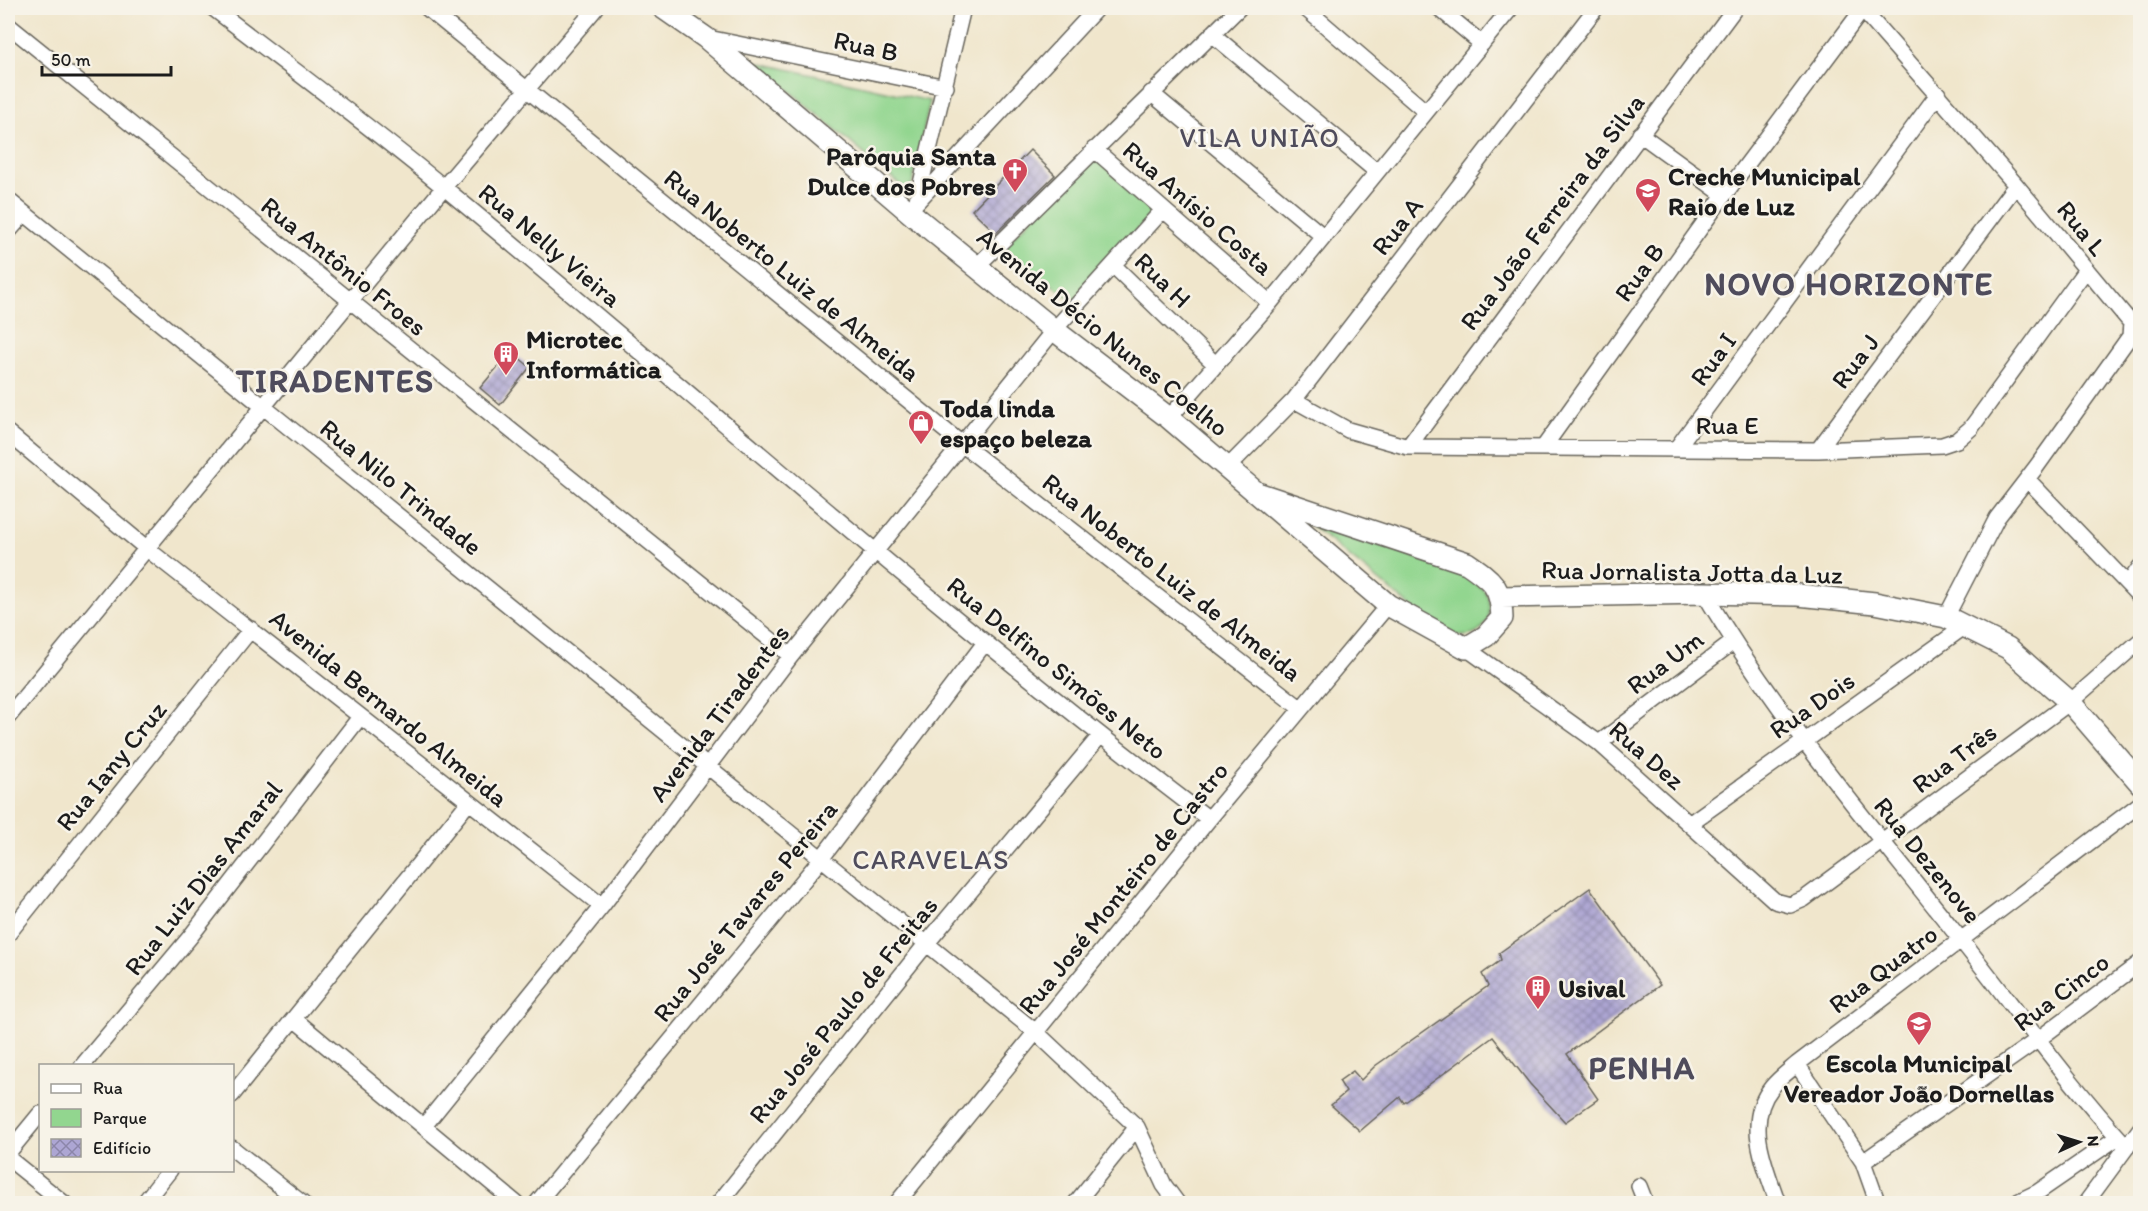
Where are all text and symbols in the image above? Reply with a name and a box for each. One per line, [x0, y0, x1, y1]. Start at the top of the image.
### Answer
street label: Rua B [831, 24, 901, 68]
scale bar [42, 39, 171, 77]
text: 50 m [51, 49, 91, 71]
street label: Rua João Ferreira da Silva [1453, 87, 1651, 336]
district label: VILA UNIÃO [1180, 121, 1340, 154]
street label: Rua Anísio Costa [1116, 134, 1280, 282]
place label: Paróquia Santa Dulce dos Pobres [807, 140, 996, 202]
church icon: Paróquia Santa Dulce dos Pobres [1000, 156, 1030, 194]
place label: Creche Municipal Raio de Luz [1668, 160, 1861, 222]
street label: Rua Noberto Luiz de Almeida [658, 162, 927, 388]
street label: Rua Nelly Vieira [472, 176, 628, 314]
school or university icon: Creche Municipal Raio de Luz [1633, 176, 1663, 214]
street label: Rua Antônio Froes [255, 189, 433, 343]
street label: Rua A [1364, 190, 1430, 262]
street label: Rua L [2050, 194, 2114, 262]
street label: Avenida Décio Nunes Coelho [971, 221, 1235, 443]
street label: Rua B [1607, 236, 1671, 308]
street label: Rua H [1128, 245, 1198, 315]
district label: NOVO HORIZONTE [1704, 265, 1994, 303]
place label: Microtec Informática [526, 323, 662, 385]
street label: Rua I [1683, 326, 1743, 392]
street label: Rua J [1824, 327, 1886, 395]
building icon: Microtec Informática [491, 339, 521, 377]
district label: TIRADENTES [235, 362, 434, 400]
place label: Toda linda espaço beleza [939, 392, 1092, 454]
shop icon: Toda linda espaço beleza [906, 408, 936, 446]
street label: Rua E [1695, 409, 1759, 441]
street label: Rua Nilo Trindade [313, 412, 489, 562]
street label: Rua Noberto Luiz de Almeida [1036, 466, 1308, 688]
street label: Rua Jornalista Jotta da Luz [1541, 553, 1843, 591]
street label: Rua Delfino Simões Neto [940, 569, 1174, 767]
street label: Avenida Bernardo Almeida [263, 602, 515, 814]
street label: Avenida Tiradentes [642, 618, 796, 808]
street label: Rua Um [1620, 623, 1710, 701]
street label: Rua Dois [1763, 664, 1861, 746]
street label: Rua Iany Cruz [49, 694, 173, 838]
street label: Rua Dez [1603, 713, 1691, 797]
street label: Rua Três [1905, 716, 2003, 800]
street label: Rua José Monteiro de Castro [1011, 755, 1235, 1021]
street label: Rua Luiz Dias Amaral [117, 774, 289, 982]
street label: Rua Dezenove [1867, 790, 1989, 930]
street label: Rua José Tavares Pereira [646, 793, 845, 1028]
district label: CARAVELAS [852, 843, 1010, 876]
street label: Rua José Paulo de Freitas [742, 890, 944, 1130]
street label: Rua Quatro [1822, 918, 1944, 1020]
street label: Rua Cinco [2007, 946, 2115, 1038]
place label: Usival [1558, 972, 1626, 1004]
building icon: Usival [1523, 973, 1553, 1011]
school or university icon: Escola Municipal Vereador João Dornellas [1904, 1009, 1934, 1047]
place label: Escola Municipal Vereador João Dornellas [1784, 1047, 2054, 1109]
district label: PENHA [1588, 1049, 1696, 1087]
legend [39, 1064, 234, 1172]
text: Rua [93, 1077, 123, 1099]
text: Parque [93, 1107, 147, 1129]
north arrow [2049, 1112, 2109, 1172]
text: N [2084, 1135, 2103, 1147]
text: Edifício [93, 1137, 151, 1159]

